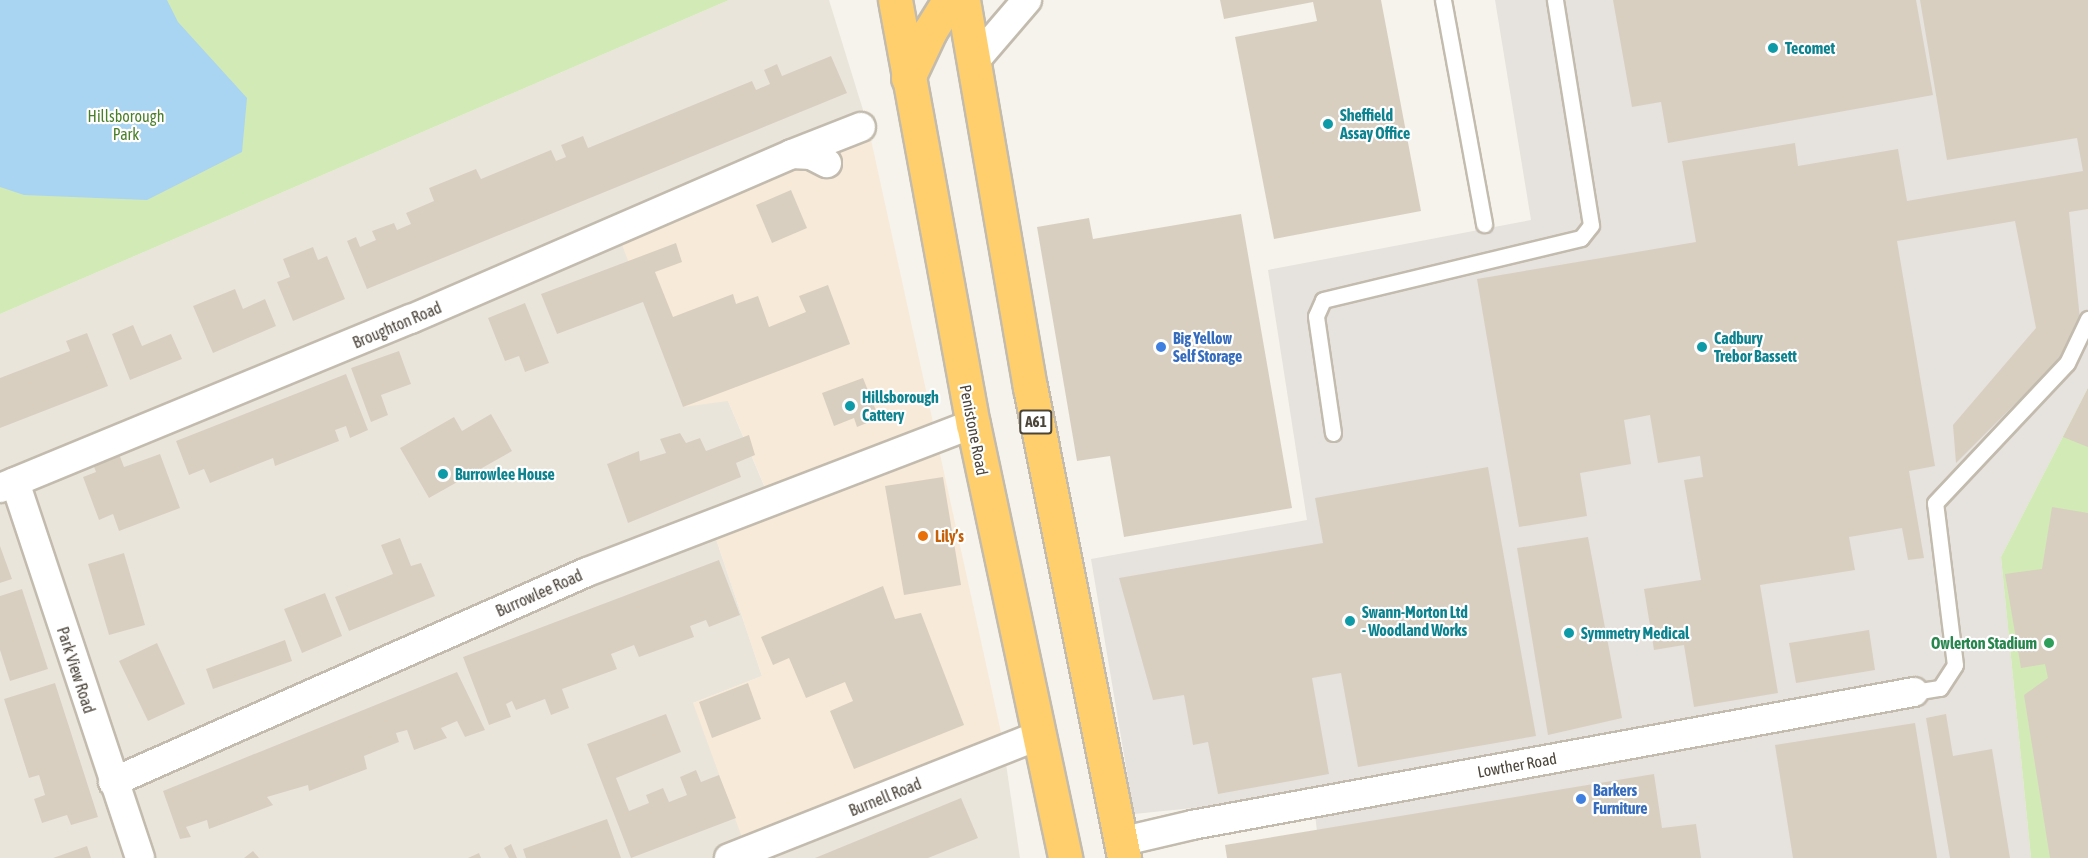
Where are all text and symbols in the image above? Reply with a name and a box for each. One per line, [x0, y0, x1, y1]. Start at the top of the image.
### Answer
place label: Tecomet [1785, 38, 1835, 58]
marker: Tecomet [1766, 41, 1780, 55]
place label: Sheffield Assay Office [1340, 105, 1410, 143]
park label: Hillsborough Park [88, 106, 164, 144]
marker: Sheffield Assay Office [1321, 117, 1335, 131]
street label: Broughton Road [350, 298, 444, 352]
place label: Big Yellow Self Storage [1173, 328, 1242, 366]
place label: Cadbury Trebor Bassett [1714, 328, 1797, 366]
marker: Big Yellow Self Storage [1154, 340, 1168, 354]
marker: Cadbury Trebor Bassett [1695, 340, 1709, 354]
street label: Penistone Road [956, 383, 992, 477]
place label: Hillsborough Cattery [862, 387, 939, 425]
marker: Hillsborough Cattery [843, 399, 857, 413]
road number: A61 [1018, 410, 1054, 434]
place label: Burrowlee House [455, 464, 555, 484]
marker: Burrowlee House [436, 467, 450, 481]
place label: Lily’s [935, 526, 964, 546]
marker: Lily’s [916, 529, 930, 543]
street label: Burrowlee Road [493, 565, 585, 621]
place label: Swann-Morton Ltd - Woodland Works [1362, 602, 1468, 640]
marker: Swann-Morton Ltd - Woodland Works [1343, 614, 1357, 628]
place label: Symmetry Medical [1581, 623, 1689, 643]
street label: Park View Road [53, 624, 99, 716]
marker: Symmetry Medical [1562, 626, 1576, 640]
place label: Owlerton Stadium [1931, 633, 2037, 653]
marker: Owlerton Stadium [2042, 636, 2056, 650]
street label: Lowther Road [1476, 749, 1558, 781]
street label: Burnell Road [846, 774, 924, 820]
place label: Barkers Furniture [1593, 780, 1647, 818]
marker: Barkers Furniture [1574, 792, 1588, 806]

